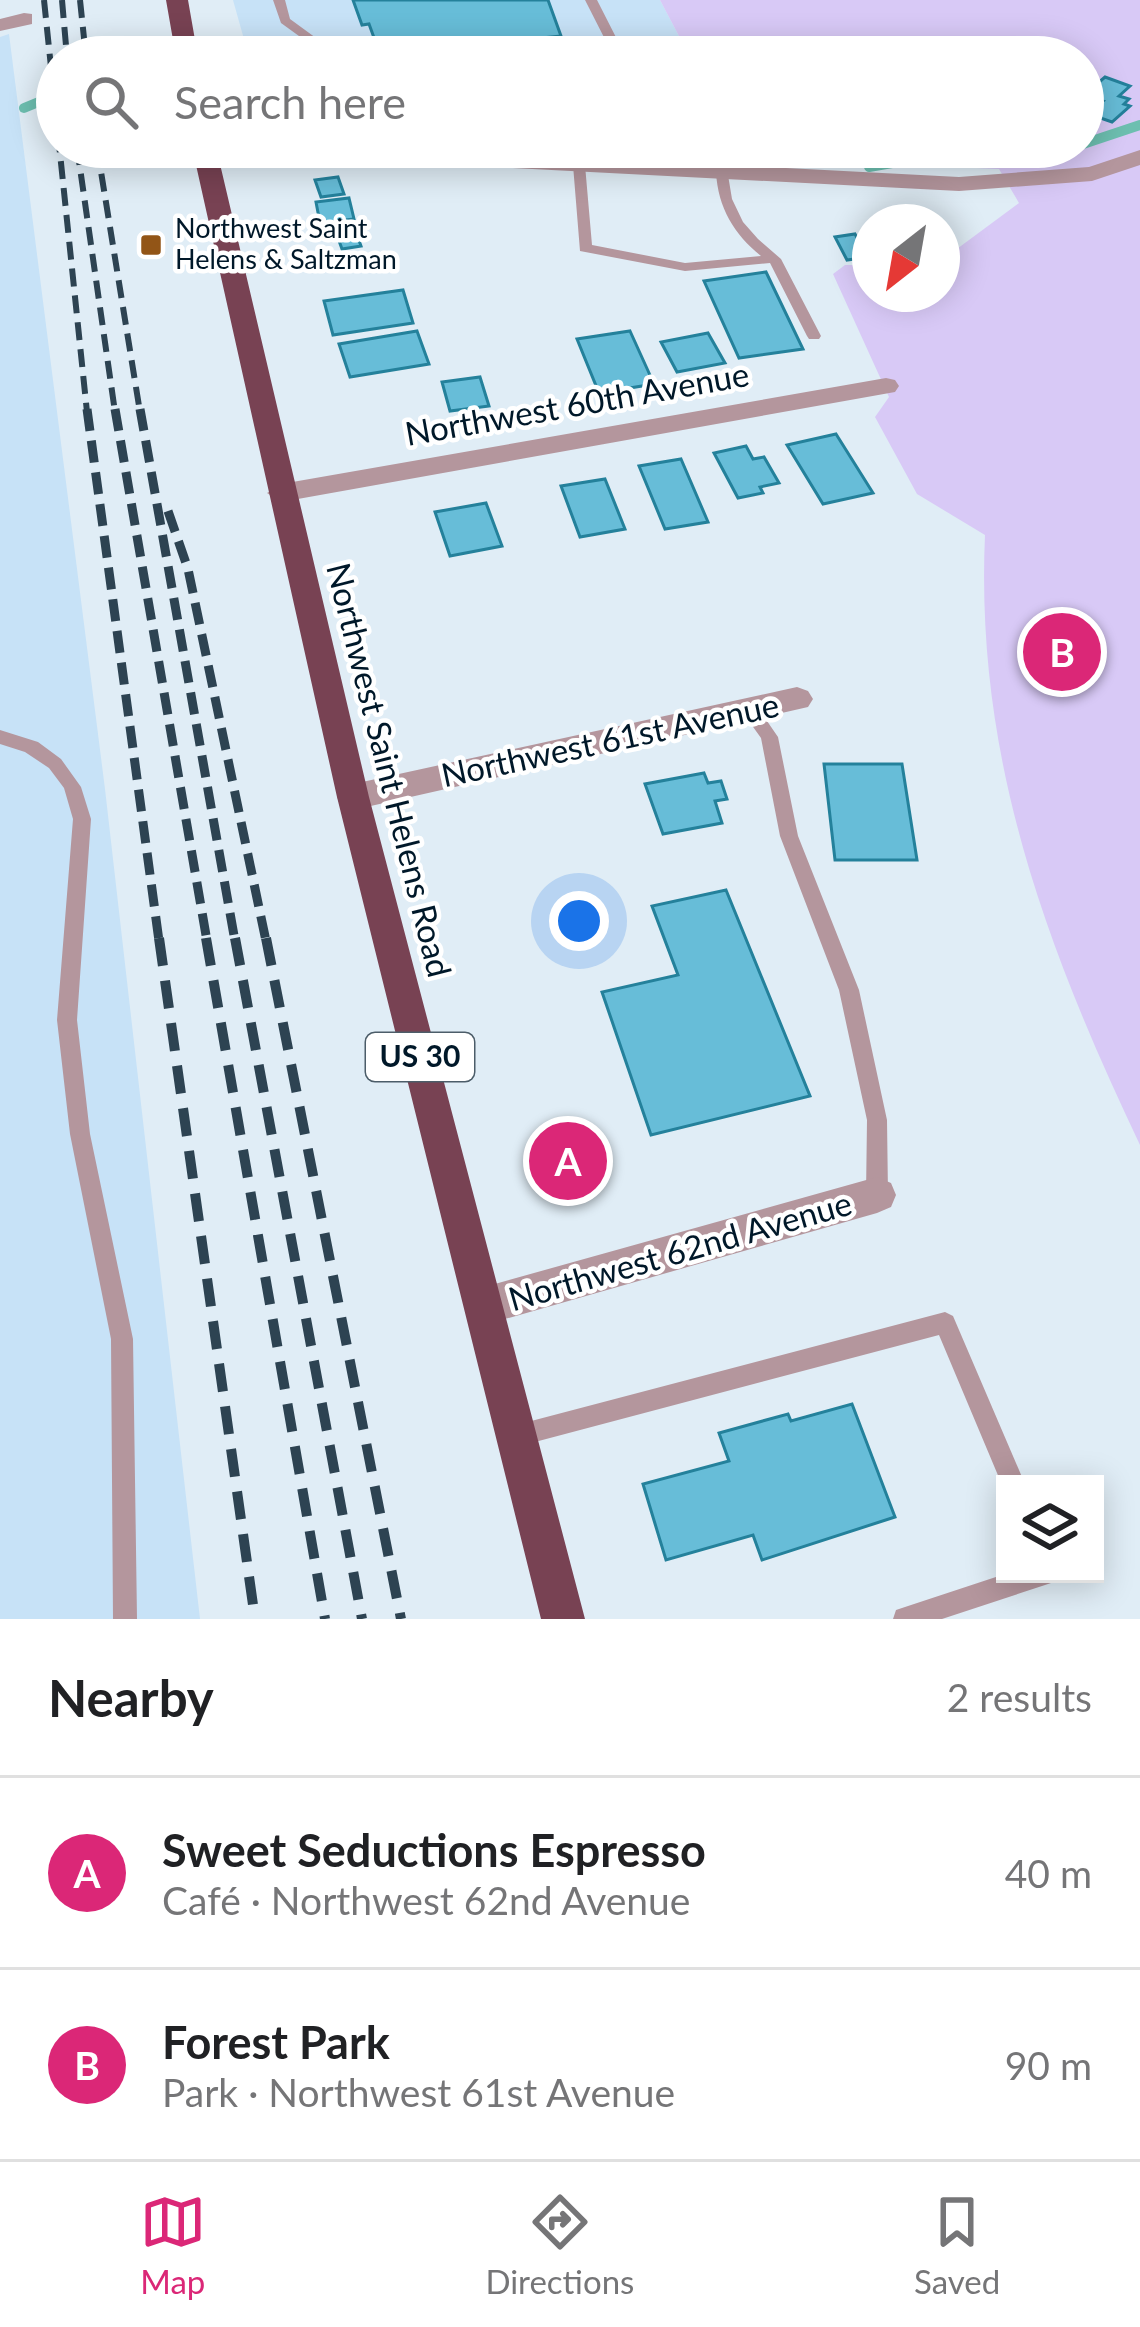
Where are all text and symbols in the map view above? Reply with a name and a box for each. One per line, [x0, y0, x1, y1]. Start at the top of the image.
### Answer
search box [36, 36, 1104, 168]
icon: search [78, 69, 144, 135]
text: Search here [174, 75, 406, 129]
north arrow [852, 204, 960, 312]
place label: Northwest Saint Helens & Saltzman [175, 211, 397, 275]
marker: Northwest Saint Helens & Saltzman [138, 232, 164, 258]
street label: Northwest 60th Avenue [402, 353, 752, 453]
street label: Northwest Saint Helens Road [319, 559, 461, 981]
pin: B [1023, 607, 1101, 697]
street label: Northwest 61st Avenue [437, 684, 782, 794]
your location [549, 891, 609, 951]
road number: US 30 [366, 1033, 474, 1081]
pin: A [529, 1116, 607, 1206]
street label: Northwest 62nd Avenue [504, 1182, 856, 1318]
map controls [996, 1475, 1104, 1583]
button: layers [996, 1475, 1104, 1583]
text: Nearby [48, 1667, 214, 1728]
text: 2 results [947, 1674, 1092, 1720]
text: Sweet Seductions Espresso [162, 1823, 706, 1877]
text: A [73, 1850, 101, 1896]
text: 40 m [1005, 1850, 1092, 1896]
text: Café · Northwest 62nd Avenue [162, 1877, 690, 1923]
text: Forest Park [162, 2015, 390, 2069]
text: B [74, 2042, 100, 2088]
text: 90 m [1005, 2042, 1092, 2088]
text: Park · Northwest 61st Avenue [162, 2069, 675, 2115]
tab: Map [140, 2189, 206, 2301]
tab: Directions [485, 2189, 634, 2301]
tab: Saved [914, 2189, 1000, 2301]

